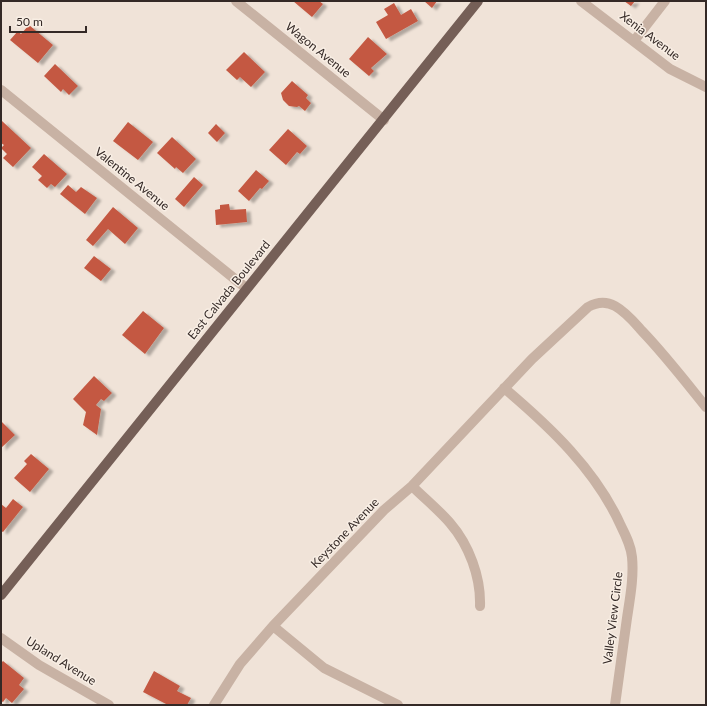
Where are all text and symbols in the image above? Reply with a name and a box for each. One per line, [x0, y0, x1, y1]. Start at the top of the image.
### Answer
scale bar [10, 8, 86, 34]
street label: Xenia Avenue [617, 8, 683, 63]
text: 50 m [16, 14, 43, 29]
street label: Wagon Avenue [283, 19, 354, 81]
street label: Valentine Avenue [92, 144, 173, 213]
street label: East Calvada Boulevard [184, 237, 273, 342]
street label: Keystone Avenue [307, 495, 382, 571]
street label: Valley View Circle [599, 571, 626, 665]
street label: Upland Avenue [23, 633, 99, 688]

